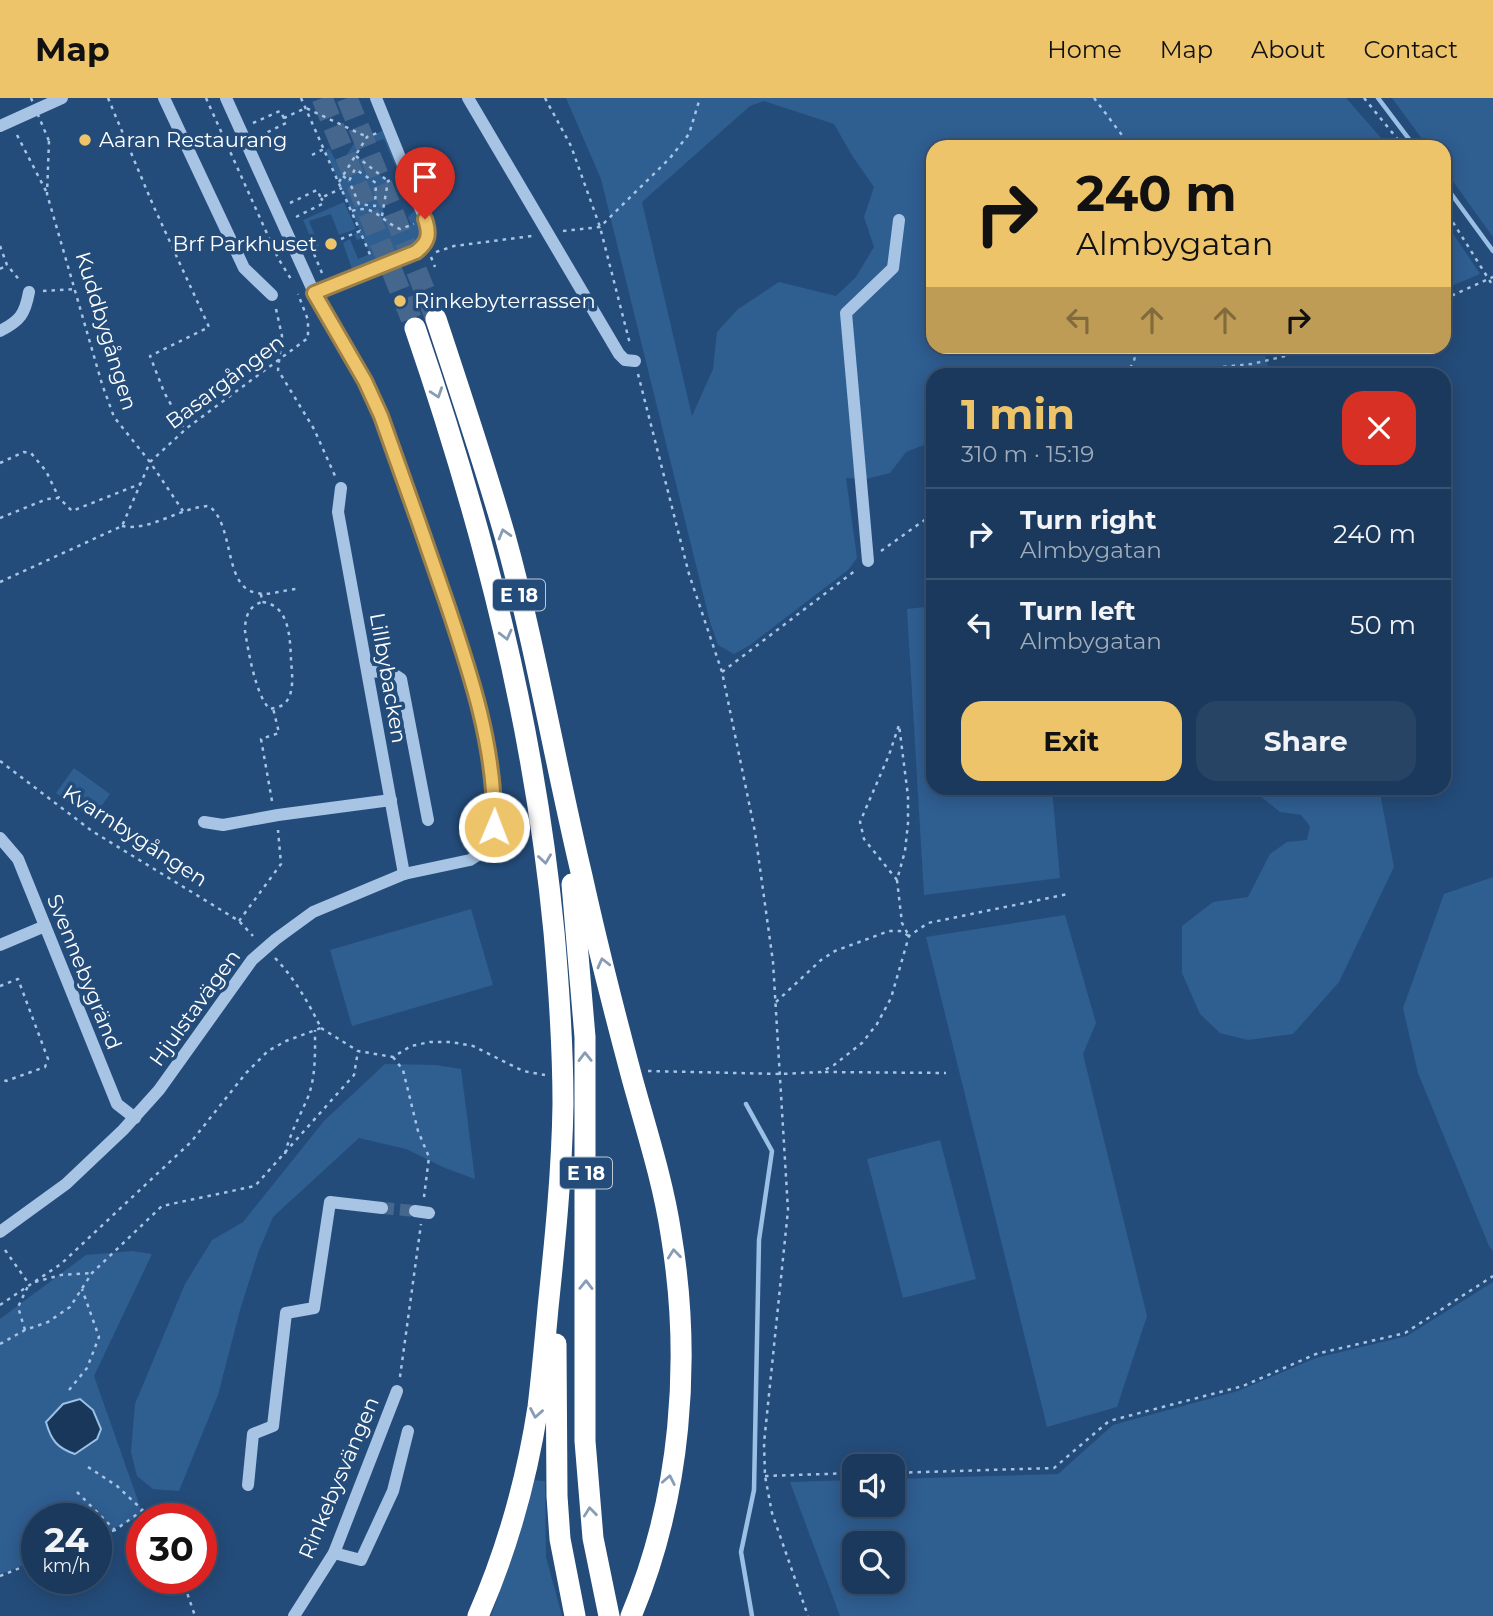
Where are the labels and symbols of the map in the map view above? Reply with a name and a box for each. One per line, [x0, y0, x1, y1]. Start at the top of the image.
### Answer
place label: Aaran Restaurang [99, 127, 287, 152]
marker: Aaran Restaurang [77, 132, 93, 148]
pin [395, 147, 455, 219]
place label: Brf Parkhuset [172, 231, 317, 256]
marker: Brf Parkhuset [323, 236, 339, 252]
street label: Kuddbygången [70, 249, 142, 413]
place label: Rinkebyterrassen [414, 288, 596, 313]
marker: Rinkebyterrassen [392, 293, 408, 309]
street label: Basargången [161, 329, 289, 434]
one-way arrow [429, 386, 443, 399]
one-way arrow [497, 528, 512, 540]
road number: E 18 [493, 580, 545, 610]
street label: Lillbybacken [365, 611, 412, 745]
one-way arrow [498, 629, 512, 641]
street label: Kvarnbygången [58, 780, 212, 892]
position arrow [457, 790, 531, 864]
one-way arrow [538, 853, 553, 865]
street label: Svennebygränd [42, 890, 127, 1053]
street label: Hjulstavägen [144, 944, 245, 1071]
one-way arrow [597, 957, 611, 969]
one-way arrow [578, 1052, 593, 1063]
road number: E 18 [560, 1158, 612, 1189]
one-way arrow [666, 1248, 681, 1260]
one-way arrow [578, 1279, 593, 1290]
street label: Rinkebysvängen [293, 1393, 384, 1563]
one-way arrow [529, 1407, 544, 1419]
one-way arrow [661, 1474, 676, 1486]
speed limit sign: 30 [126, 1503, 217, 1594]
one-way arrow [583, 1506, 598, 1518]

